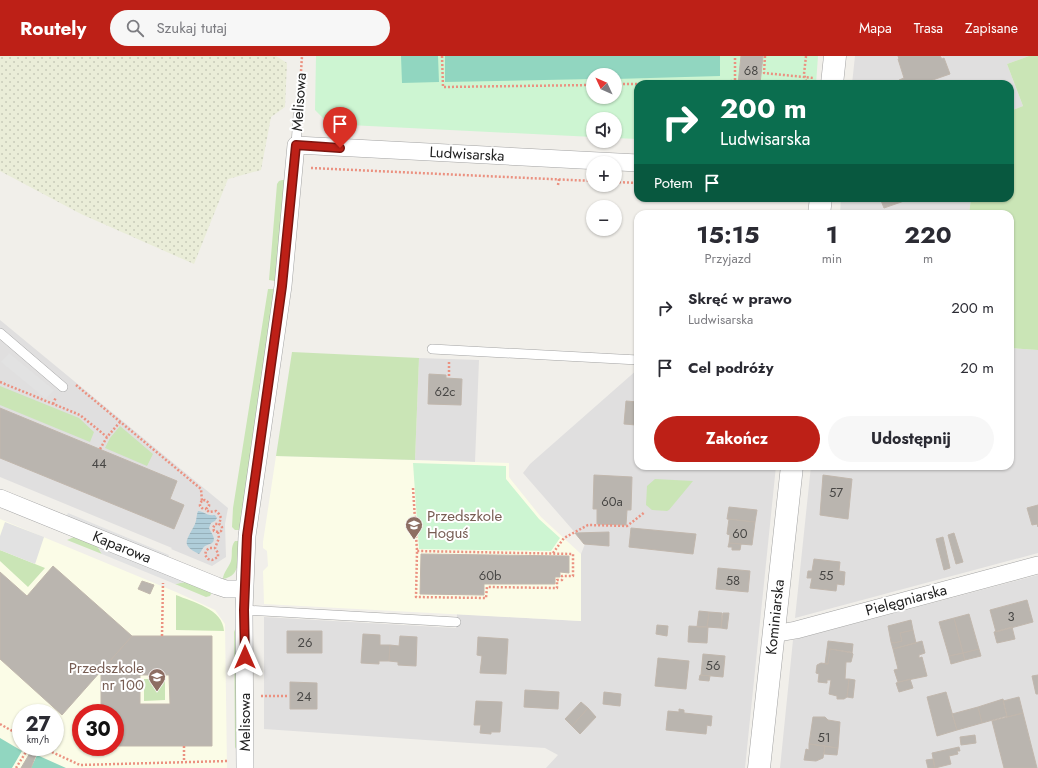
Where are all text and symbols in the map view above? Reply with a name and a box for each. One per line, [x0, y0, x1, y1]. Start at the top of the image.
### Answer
search box [110, 10, 390, 46]
text: Routely [20, 15, 86, 42]
icon: search [124, 17, 146, 39]
text: Szukaj tutaj [156, 17, 227, 39]
text: Mapa [859, 18, 892, 38]
text: Trasa [914, 18, 943, 38]
text: Zapisane [965, 18, 1018, 38]
house number: 68 [744, 61, 758, 80]
north arrow [586, 68, 622, 104]
map controls [586, 68, 622, 236]
street label: Melisowa [286, 72, 312, 132]
text: 200 m [720, 88, 807, 129]
icon: right [654, 96, 706, 148]
pin [323, 107, 357, 148]
button: sound [586, 112, 622, 148]
icon: arrive [329, 113, 351, 135]
text: Ludwisarska [720, 126, 810, 152]
street label: Ludwisarska [429, 141, 505, 167]
button: + [586, 156, 622, 192]
text: Potem [654, 172, 693, 194]
icon: arrive [701, 172, 723, 194]
button: − [586, 200, 622, 236]
text: 15:15 [696, 217, 759, 252]
text: 1 [826, 217, 838, 252]
text: 220 [904, 217, 952, 252]
text: Przyjazd [705, 249, 751, 268]
text: min [822, 249, 842, 268]
text: m [923, 249, 933, 268]
text: Skręć w prawo [688, 288, 792, 310]
icon: right [654, 297, 676, 319]
text: 200 m [951, 297, 994, 319]
text: Ludwisarska [688, 310, 753, 329]
icon: arrive [654, 357, 676, 379]
text: Cel podróży [688, 357, 773, 379]
text: 20 m [960, 357, 994, 379]
house number: 62c [434, 382, 456, 401]
button: Zakończ [654, 416, 820, 462]
button: Udostępnij [828, 416, 994, 462]
house number: 44 [91, 454, 107, 473]
house number: 57 [829, 483, 843, 502]
house number: 60a [601, 492, 623, 511]
place label: Przedszkole Hoguś [427, 505, 502, 544]
school or university icon: Przedszkole Hoguś [404, 515, 424, 540]
house number: 60 [732, 524, 748, 543]
street label: Kaparowa [89, 525, 155, 569]
house number: 60b [479, 566, 501, 585]
house number: 55 [819, 566, 833, 585]
house number: 58 [726, 571, 740, 590]
street label: Kominiarska [760, 578, 790, 656]
street label: Pielęgniarska [863, 579, 949, 621]
house number: 3 [1007, 607, 1015, 626]
house number: 26 [298, 633, 312, 652]
position arrow [224, 636, 266, 678]
house number: 56 [706, 656, 720, 675]
place label: Przedszkole nr 100 [69, 657, 144, 696]
school or university icon: Przedszkole nr 100 [147, 667, 167, 692]
house number: 24 [297, 687, 312, 706]
street label: Melisowa [234, 693, 256, 751]
speed limit sign: 30 [72, 704, 124, 756]
text: 27 [25, 710, 51, 739]
house number: 51 [817, 728, 831, 747]
text: km/h [27, 732, 49, 747]

